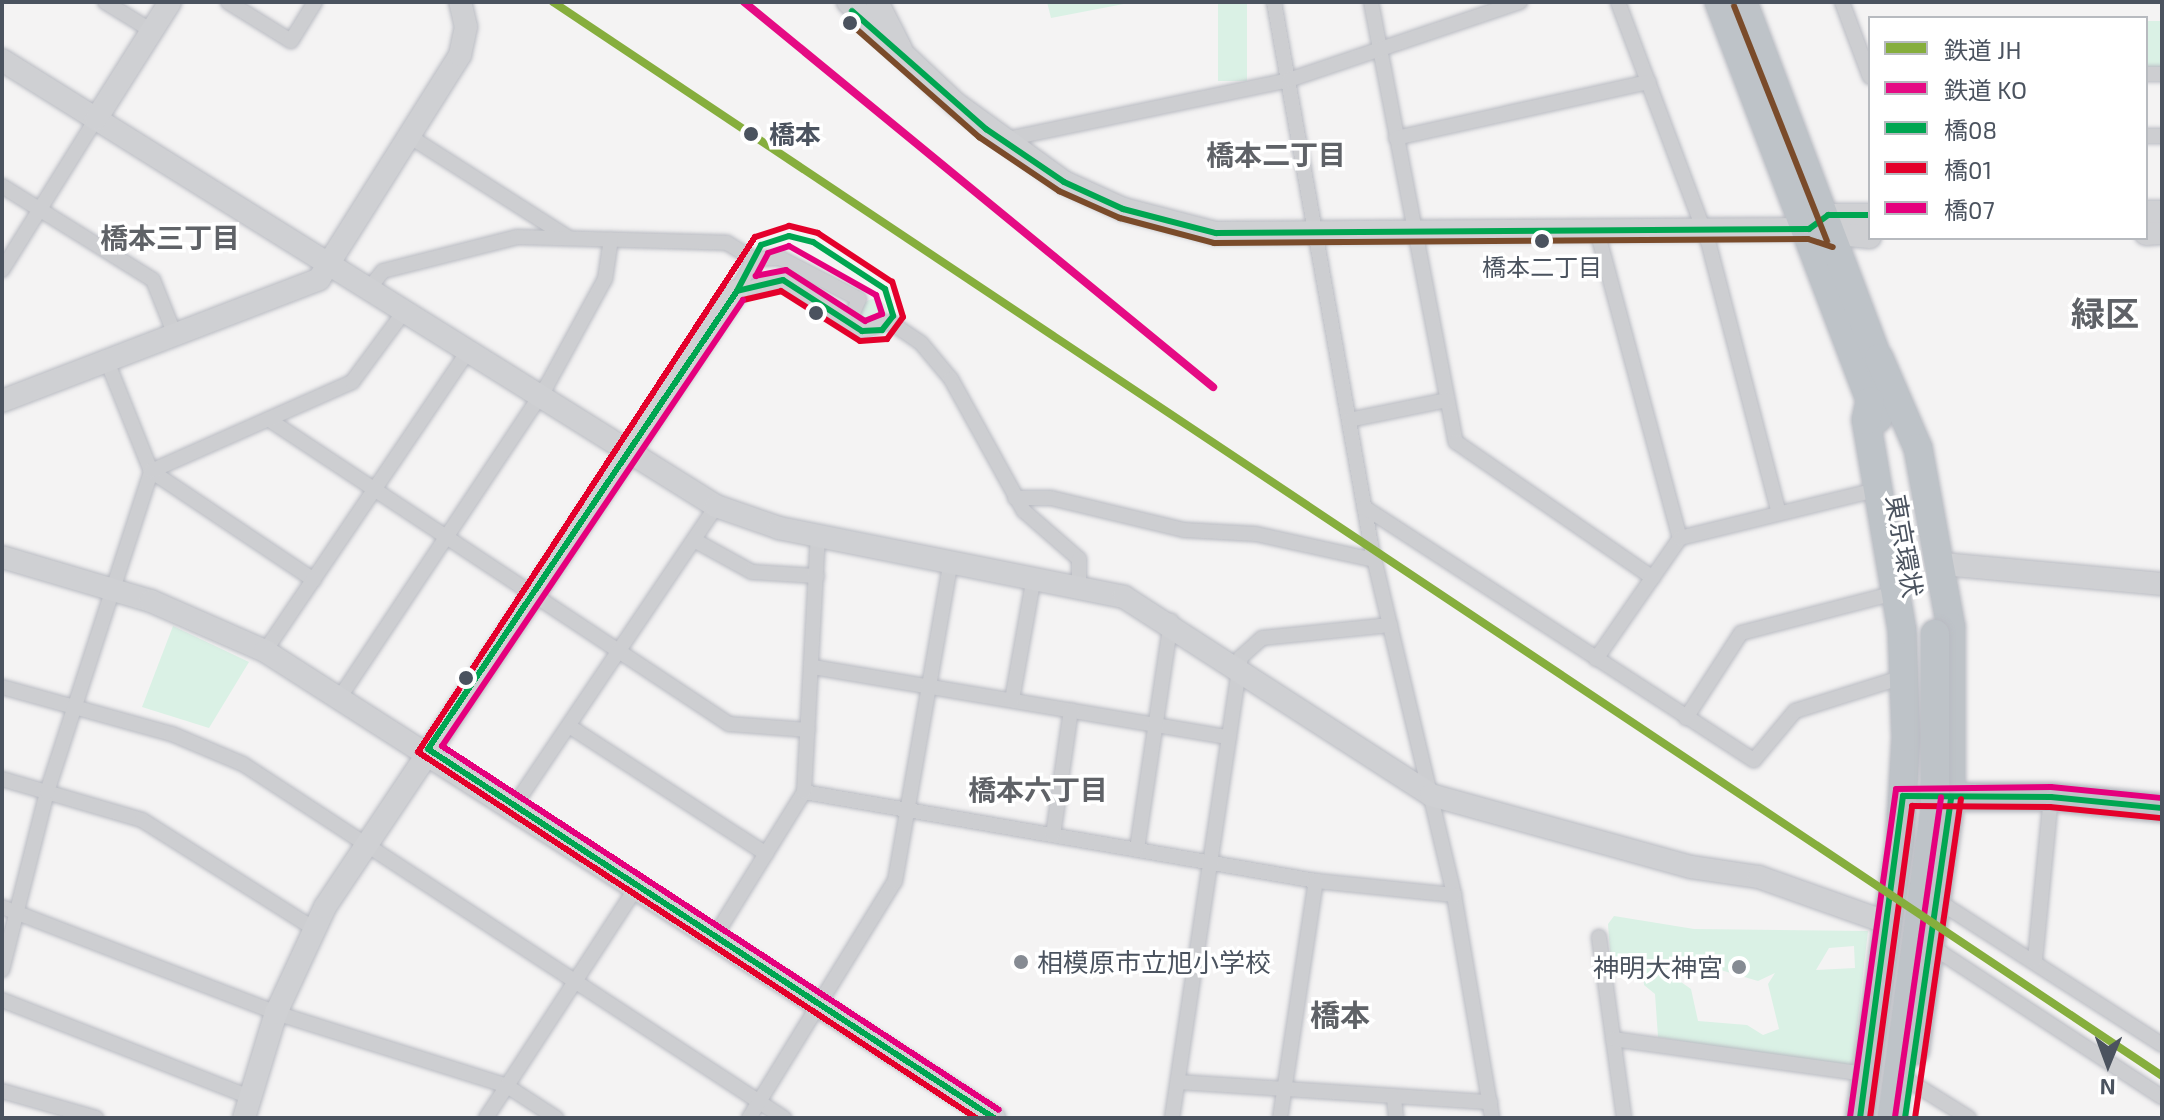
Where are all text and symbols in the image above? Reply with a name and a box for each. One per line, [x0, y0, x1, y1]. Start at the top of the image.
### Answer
unlabelled marker [842, 15, 858, 31]
legend [1868, 16, 2148, 240]
text: 鉄道 JH [1944, 35, 2022, 64]
text: 鉄道 KO [1944, 75, 2027, 104]
text: 橋08 [1944, 115, 1997, 144]
place label: 橋本 [769, 118, 821, 150]
marker: 橋本 [740, 123, 762, 145]
district label: 橋本二丁目 [1206, 137, 1346, 171]
text: 橋01 [1944, 155, 1992, 184]
text: 橋07 [1944, 195, 1995, 224]
district label: 橋本三丁目 [100, 220, 240, 254]
marker: 橋本二丁目 [1534, 233, 1550, 249]
place label: 橋本二丁目 [1482, 253, 1602, 281]
district label: 緑区 [2071, 293, 2139, 333]
unlabelled marker [808, 305, 824, 321]
street label: 東京環状 [1881, 492, 1929, 600]
unlabelled marker [458, 670, 474, 686]
district label: 橋本六丁目 [968, 772, 1108, 806]
place label: 相模原市立旭小学校 [1037, 946, 1271, 978]
place label: 神明大神宮 [1593, 951, 1723, 983]
marker: 相模原市立旭小学校 [1012, 953, 1030, 971]
marker: 神明大神宮 [1730, 958, 1748, 976]
district label: 橋本 [1310, 996, 1370, 1032]
north arrow [2068, 1024, 2148, 1104]
text: N [2099, 1075, 2116, 1101]

